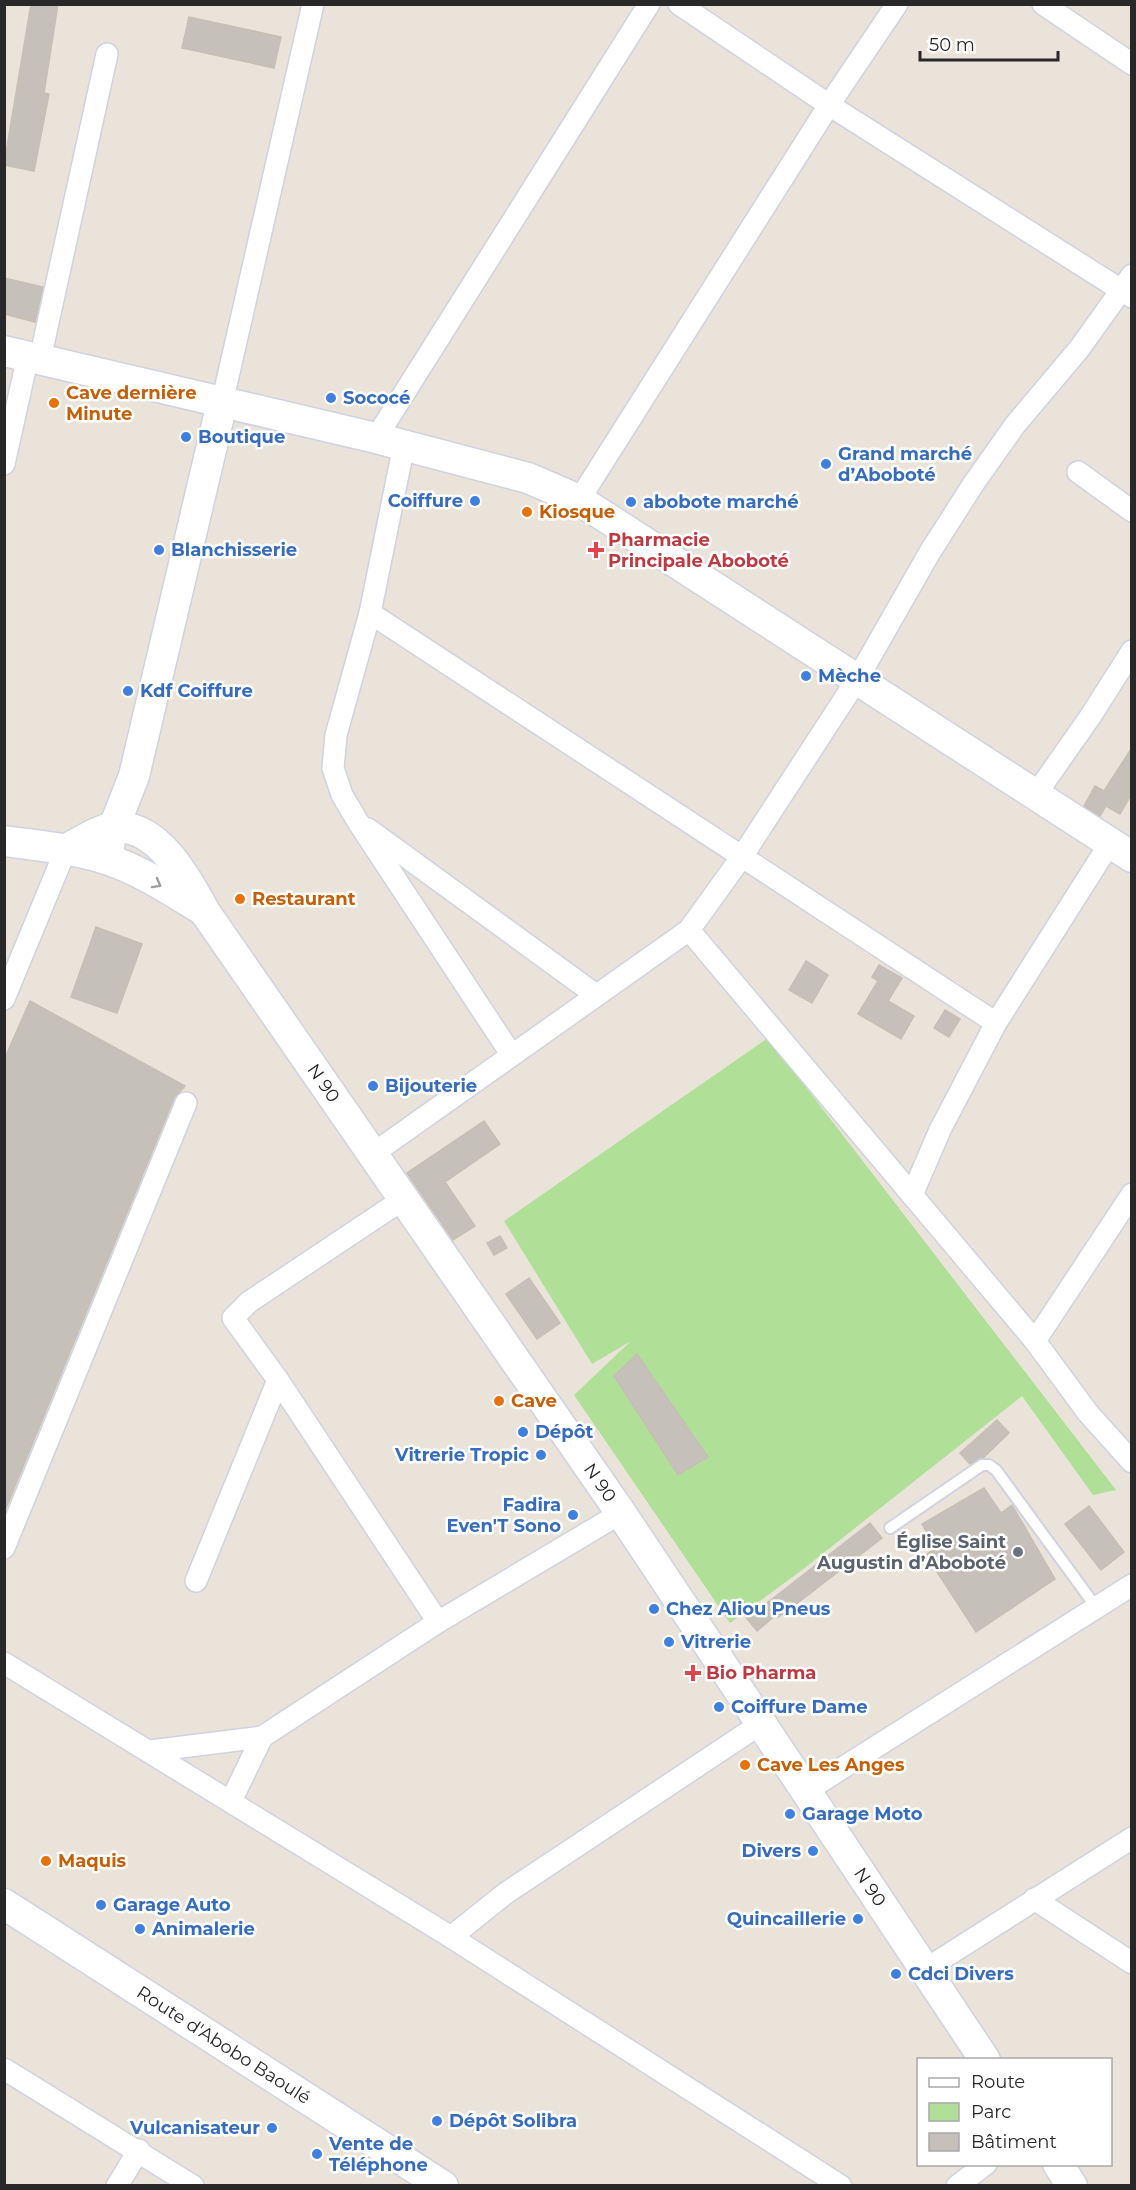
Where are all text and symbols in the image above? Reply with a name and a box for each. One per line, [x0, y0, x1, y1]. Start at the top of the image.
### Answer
scale bar [920, 24, 1058, 62]
text: 50 m [929, 34, 975, 56]
place label: Cave dernière Minute [66, 382, 197, 425]
place label: Sococé [343, 387, 410, 409]
marker: Sococé [324, 391, 338, 405]
marker: Cave dernière Minute [47, 396, 61, 410]
place label: Boutique [198, 426, 285, 448]
marker: Boutique [179, 430, 193, 444]
place label: Grand marché d’Aboboté [838, 443, 972, 486]
marker: Grand marché d’Aboboté [819, 457, 833, 471]
place label: Coiffure [388, 490, 463, 512]
place label: abobote marché [643, 491, 799, 513]
marker: Coiffure [468, 494, 482, 508]
marker: abobote marché [624, 495, 638, 509]
place label: Kiosque [539, 501, 615, 523]
marker: Kiosque [520, 505, 534, 519]
place label: Pharmacie Principale Aboboté [608, 529, 789, 572]
place label: Blanchisserie [171, 539, 297, 561]
marker: Blanchisserie [152, 543, 166, 557]
marker: Pharmacie Principale Aboboté [589, 543, 603, 557]
place label: Mèche [818, 665, 881, 687]
marker: Mèche [799, 669, 813, 683]
place label: Kdf Coiffure [140, 680, 253, 702]
marker: Kdf Coiffure [121, 684, 135, 698]
one-way arrow [151, 877, 162, 888]
place label: Restaurant [252, 888, 356, 910]
marker: Restaurant [233, 892, 247, 906]
street label: N 90 [302, 1059, 345, 1107]
place label: Bijouterie [385, 1075, 477, 1097]
marker: Bijouterie [366, 1079, 380, 1093]
place label: Cave [511, 1390, 557, 1412]
marker: Cave [492, 1394, 506, 1408]
place label: Dépôt [535, 1421, 593, 1443]
marker: Dépôt [516, 1425, 530, 1439]
place label: Vitrerie Tropic [394, 1444, 529, 1466]
marker: Vitrerie Tropic [534, 1448, 548, 1462]
street label: N 90 [579, 1459, 621, 1506]
place label: Fadira Even'T Sono [447, 1494, 561, 1537]
marker: Fadira Even'T Sono [566, 1508, 580, 1522]
place label: Église Saint Augustin d’Aboboté [816, 1531, 1006, 1574]
marker: Église Saint Augustin d’Aboboté [1011, 1545, 1025, 1559]
place label: Chez Aliou Pneus [666, 1598, 831, 1620]
marker: Chez Aliou Pneus [647, 1602, 661, 1616]
place label: Vitrerie [680, 1631, 751, 1653]
marker: Vitrerie [662, 1635, 676, 1649]
place label: Bio Pharma [706, 1662, 816, 1684]
marker: Bio Pharma [684, 1664, 702, 1682]
place label: Coiffure Dame [731, 1696, 868, 1718]
marker: Coiffure Dame [712, 1700, 726, 1714]
place label: Cave Les Anges [757, 1754, 905, 1776]
marker: Cave Les Anges [738, 1758, 752, 1772]
place label: Garage Moto [802, 1803, 923, 1825]
marker: Garage Moto [783, 1807, 797, 1821]
place label: Divers [742, 1840, 801, 1862]
marker: Divers [806, 1844, 820, 1858]
place label: Maquis [58, 1850, 127, 1872]
marker: Maquis [39, 1854, 53, 1868]
street label: N 90 [849, 1863, 891, 1911]
place label: Garage Auto [113, 1894, 231, 1916]
marker: Garage Auto [94, 1898, 108, 1912]
place label: Quincaillerie [727, 1908, 846, 1930]
marker: Quincaillerie [851, 1912, 865, 1926]
place label: Animalerie [151, 1918, 255, 1940]
marker: Animalerie [133, 1922, 147, 1936]
place label: Cdci Divers [908, 1963, 1014, 1985]
marker: Cdci Divers [889, 1967, 903, 1981]
street label: Route d'Abobo Baoulé [133, 1981, 315, 2109]
legend [917, 2058, 1112, 2166]
text: Route [971, 2071, 1025, 2093]
text: Parc [971, 2101, 1011, 2123]
place label: Dépôt Solibra [449, 2110, 577, 2132]
marker: Dépôt Solibra [430, 2114, 444, 2128]
place label: Vulcanisateur [129, 2117, 260, 2139]
marker: Vulcanisateur [265, 2121, 279, 2135]
text: Bâtiment [971, 2131, 1057, 2153]
place label: Vente de Téléphone [328, 2133, 428, 2176]
marker: Vente de Téléphone [310, 2147, 324, 2161]

